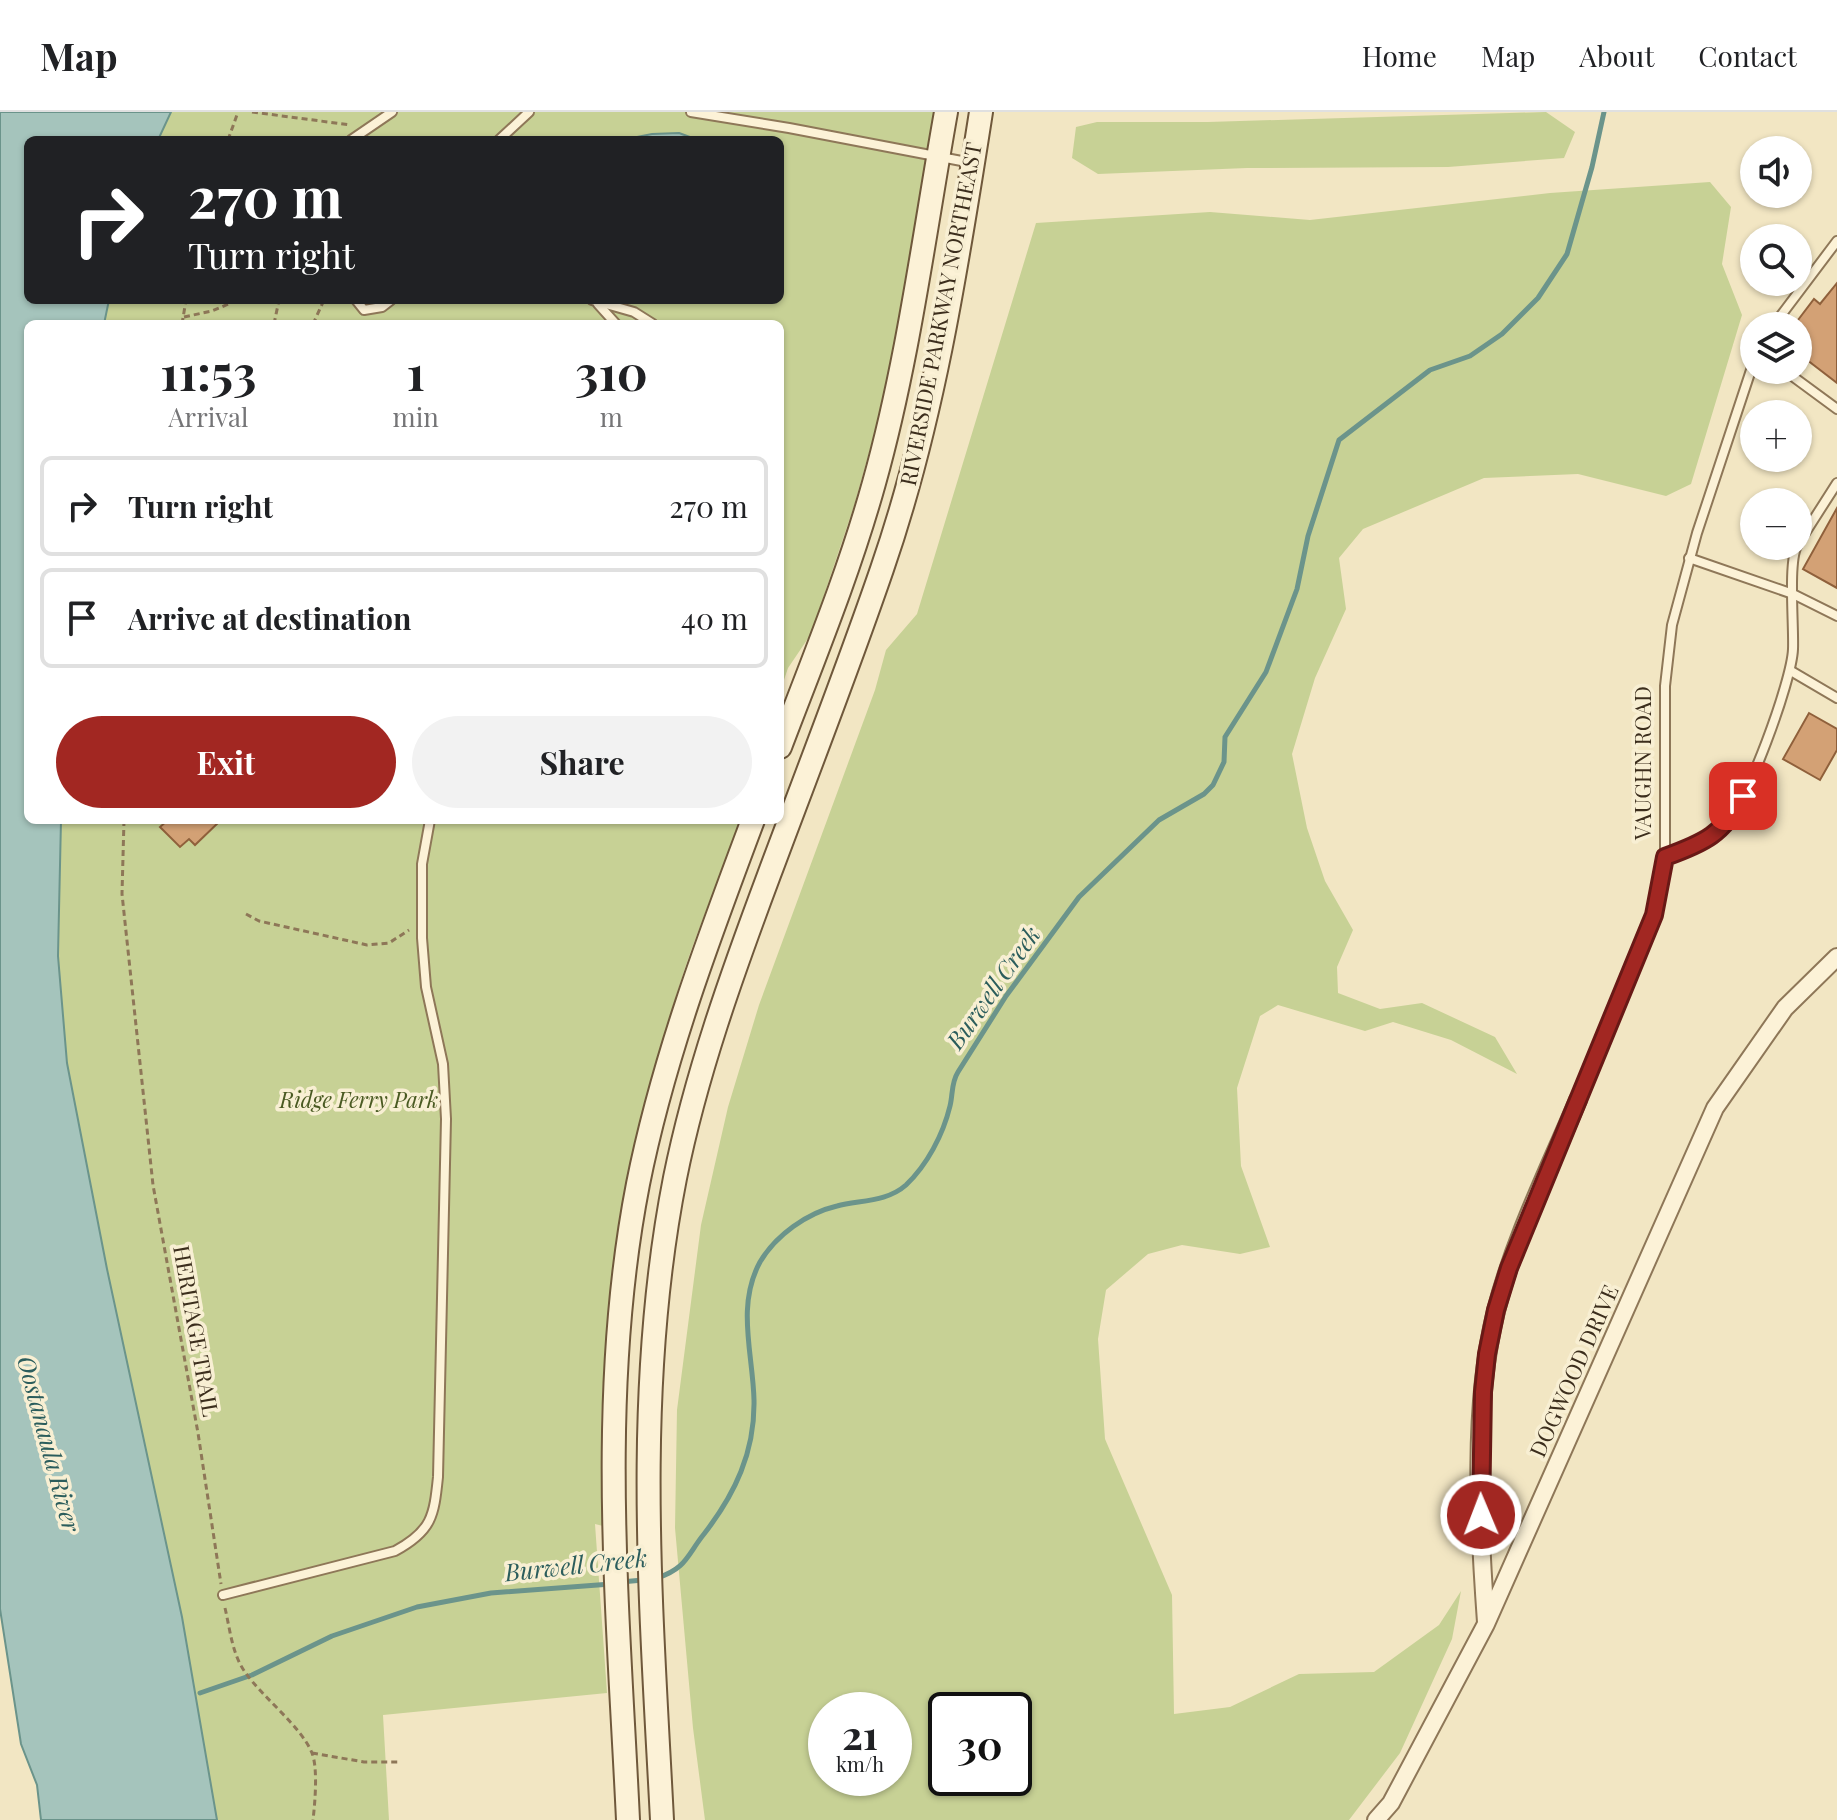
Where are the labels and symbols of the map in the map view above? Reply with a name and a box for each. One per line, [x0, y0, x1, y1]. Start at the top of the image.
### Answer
street label: RIVERSIDE PARKWAY NORTHEAST [892, 139, 988, 488]
street label: VAUGHN ROAD [1627, 686, 1657, 841]
pin [1709, 762, 1777, 830]
water label: Burwell Creek [938, 919, 1046, 1055]
park label: Ridge Ferry Park [279, 1084, 438, 1114]
street label: HERITAGE TRAIL [167, 1243, 227, 1419]
street label: DOGWOOD DRIVE [1522, 1280, 1625, 1462]
water label: Oostanaula River [11, 1352, 89, 1536]
position arrow [1439, 1473, 1523, 1557]
water label: Burwell Creek [502, 1541, 649, 1587]
speed limit sign: 30 [928, 1692, 1032, 1796]

